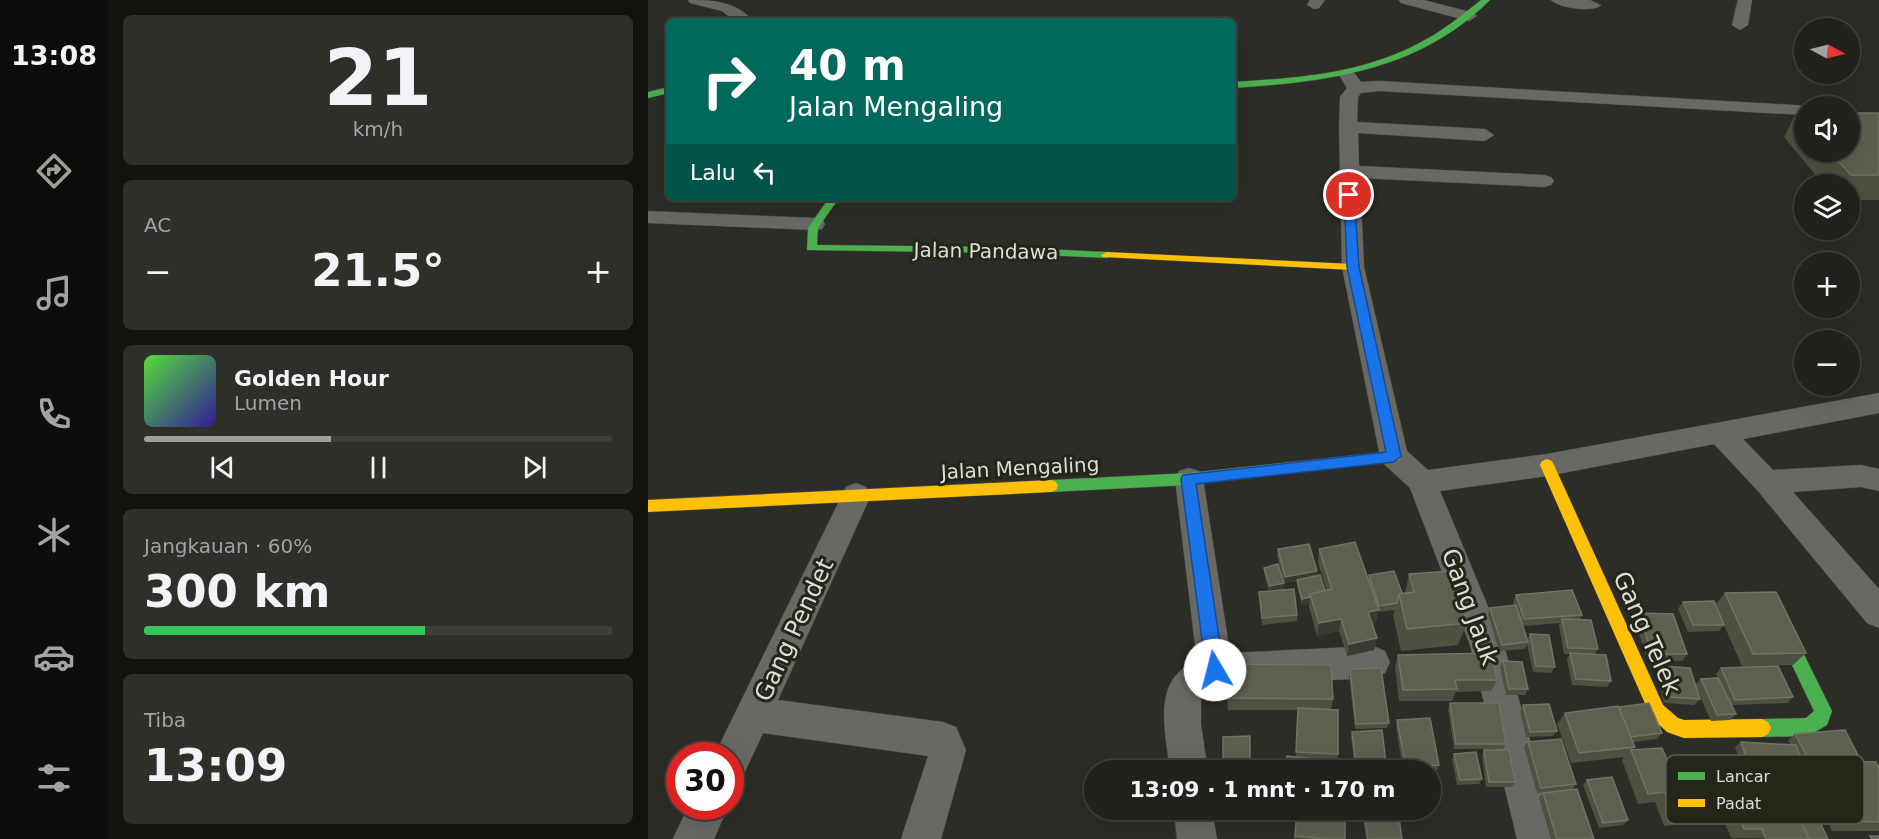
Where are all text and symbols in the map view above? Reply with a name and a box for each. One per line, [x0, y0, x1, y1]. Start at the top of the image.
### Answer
north arrow [1794, 18, 1860, 84]
map controls [1794, 18, 1860, 396]
text: 21 [324, 33, 432, 123]
text: 13:08 [11, 40, 97, 71]
text: 40 m [789, 41, 906, 90]
icon: right [690, 42, 768, 120]
text: Jalan Mengaling [789, 91, 1003, 122]
button: sound [1794, 96, 1860, 162]
text: km/h [353, 117, 403, 141]
icon: directions [33, 150, 75, 192]
icon: left [748, 156, 781, 189]
text: Lalu [690, 160, 736, 185]
pin [1323, 169, 1374, 220]
button: layers [1794, 174, 1860, 240]
icon: arrive [1332, 178, 1365, 211]
text: AC [144, 213, 171, 237]
street label: Jalan Pandawa [911, 238, 1059, 264]
text: 21.5° [311, 244, 445, 297]
text: − [144, 252, 172, 291]
text: + [584, 252, 612, 291]
button: + [1794, 252, 1860, 318]
icon: music [33, 272, 75, 314]
button: − [1794, 330, 1860, 396]
text: Golden Hour [234, 366, 389, 391]
text: Lumen [234, 391, 302, 415]
icon: phone [33, 393, 75, 435]
icon: previous [206, 451, 239, 484]
icon: pause [362, 451, 395, 484]
icon: next [518, 451, 551, 484]
street label: Jalan Mengaling [938, 452, 1100, 484]
icon: climate [33, 514, 75, 556]
text: Jangkauan · 60% [144, 534, 312, 558]
street label: Gang Jauk [1436, 545, 1504, 669]
street label: Gang Pendet [749, 554, 839, 706]
text: 300 km [144, 565, 330, 618]
street label: Gang Telek [1607, 567, 1687, 699]
icon: car [33, 636, 75, 678]
position arrow [1183, 638, 1247, 702]
text: Tiba [144, 708, 186, 732]
text: 13:09 [144, 739, 287, 792]
speed limit sign: 30 [666, 742, 744, 820]
legend [1666, 755, 1864, 824]
icon: filters [33, 757, 75, 799]
text: Lancar [1716, 767, 1770, 786]
text: 13:09 · 1 mnt · 170 m [1130, 777, 1395, 802]
text: Padat [1716, 794, 1761, 813]

